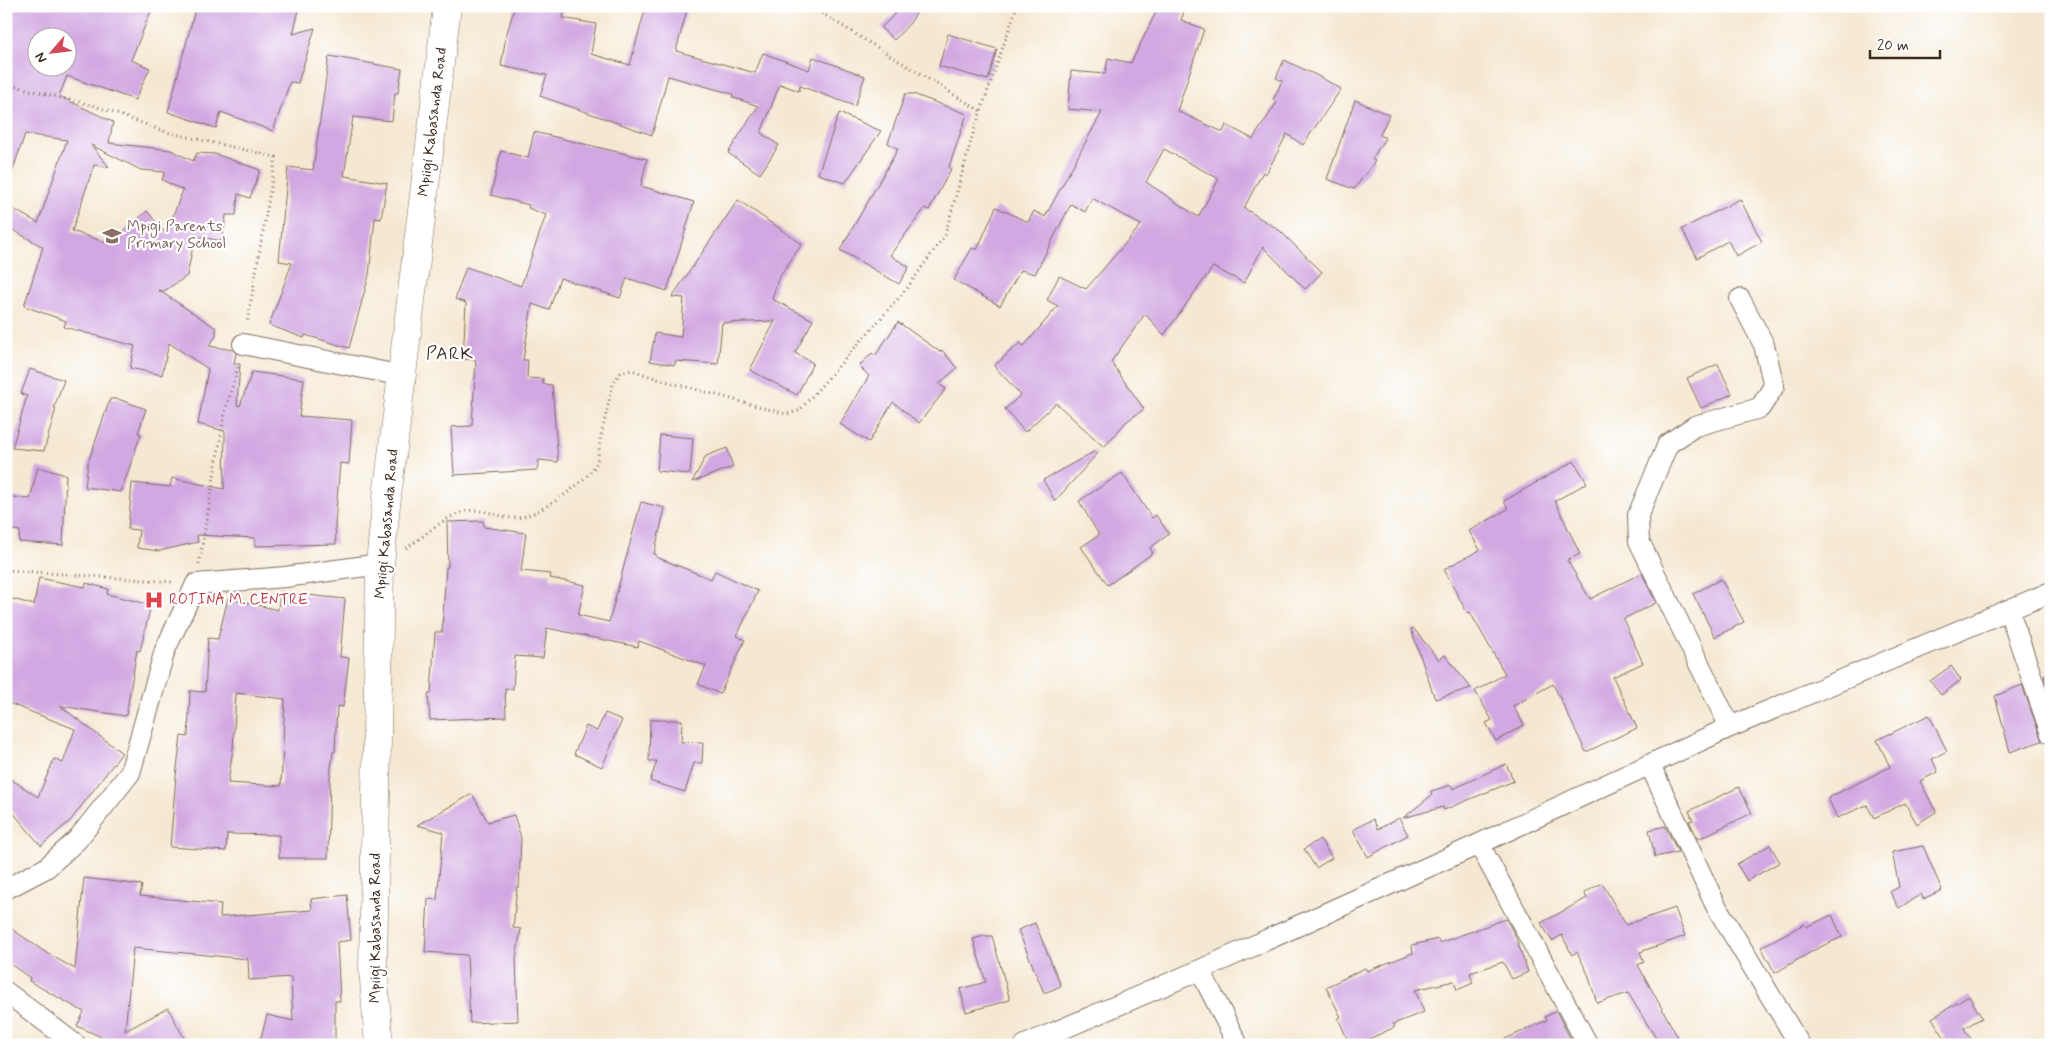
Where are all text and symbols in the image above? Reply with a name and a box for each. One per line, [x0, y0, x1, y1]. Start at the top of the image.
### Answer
north arrow [28, 28, 78, 78]
scale bar [1870, 28, 1940, 60]
text: 20 m [1877, 36, 1909, 56]
street label: Mpiigi Kabasanda Road [414, 46, 453, 198]
text: N [31, 49, 52, 66]
place label: Mpigi Parents Primary School [127, 217, 226, 254]
school or university icon: Mpigi Parents Primary School [101, 225, 123, 247]
district label: PARK [426, 342, 474, 366]
street label: Mpiigi Kabasanda Road [370, 448, 405, 600]
hospital icon: ROTINA M. CENTRE [143, 589, 165, 611]
place label: ROTINA M. CENTRE [169, 590, 309, 610]
street label: Mpiigi Kabasanda Road [366, 853, 387, 1003]

